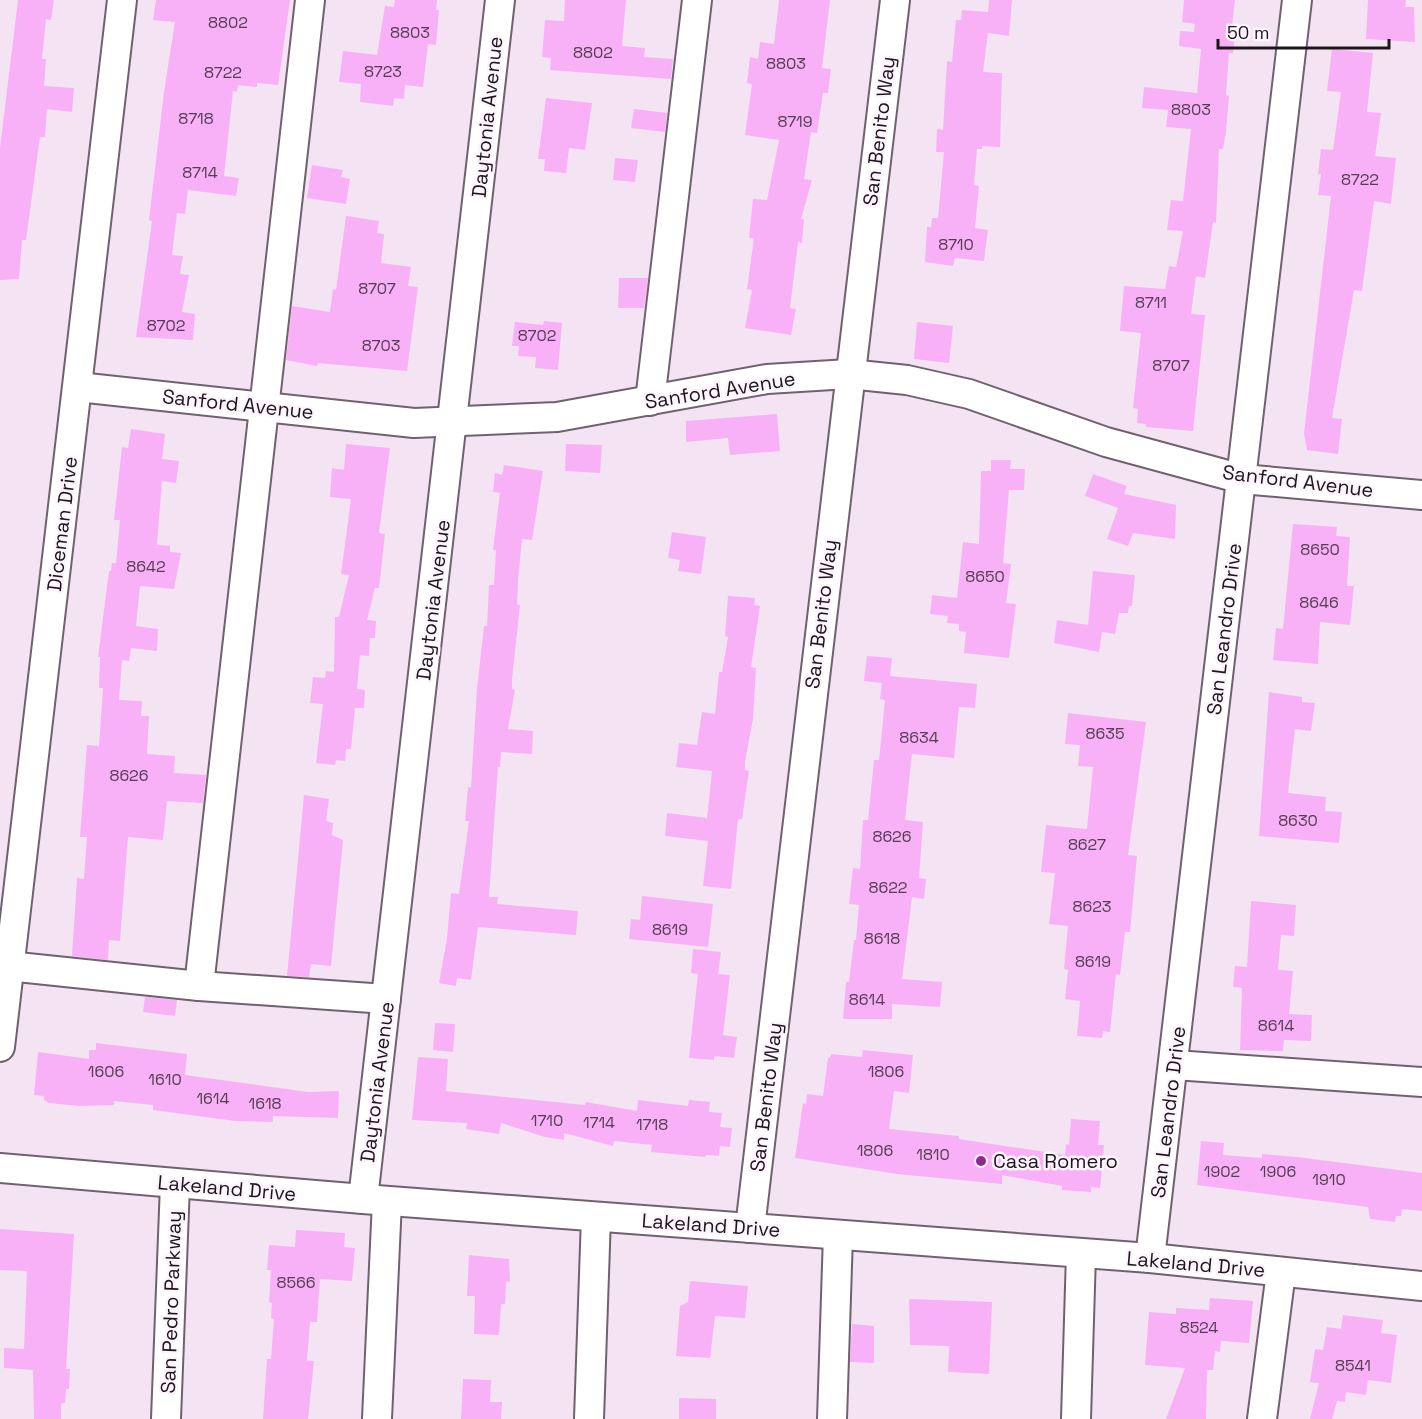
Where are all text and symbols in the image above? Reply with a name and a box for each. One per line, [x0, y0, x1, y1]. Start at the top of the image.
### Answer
house number: 8802 [208, 12, 248, 33]
scale bar [1218, 12, 1389, 50]
text: 50 m [1227, 21, 1269, 44]
house number: 8803 [390, 22, 430, 43]
street label: Daytonia Avenue [466, 35, 508, 199]
house number: 8802 [573, 42, 613, 63]
house number: 8803 [766, 53, 806, 74]
street label: San Benito Way [857, 55, 901, 207]
house number: 8723 [364, 61, 402, 82]
house number: 8722 [204, 62, 242, 83]
house number: 8803 [1171, 99, 1211, 120]
house number: 8718 [178, 108, 214, 129]
house number: 8719 [777, 111, 813, 132]
house number: 8714 [182, 162, 218, 183]
house number: 8722 [1341, 169, 1379, 190]
house number: 8710 [938, 234, 974, 255]
house number: 8707 [358, 278, 396, 299]
house number: 8711 [1135, 292, 1167, 313]
house number: 8702 [147, 315, 185, 336]
house number: 8702 [518, 325, 556, 346]
house number: 8703 [362, 335, 400, 356]
house number: 8707 [1152, 355, 1190, 376]
street label: Sanford Avenue [643, 365, 797, 415]
street label: Sanford Avenue [161, 383, 315, 425]
street label: Diceman Drive [41, 455, 83, 593]
street label: Sanford Avenue [1221, 459, 1375, 503]
street label: Daytonia Avenue [410, 518, 456, 682]
street label: San Benito Way [799, 538, 843, 690]
house number: 8650 [1300, 539, 1340, 560]
street label: San Leandro Drive [1201, 542, 1247, 716]
house number: 8642 [126, 556, 166, 577]
house number: 8650 [965, 566, 1005, 587]
house number: 8646 [1299, 592, 1339, 613]
house number: 8635 [1085, 723, 1125, 744]
house number: 8634 [899, 727, 939, 748]
house number: 8626 [109, 765, 149, 786]
house number: 8630 [1278, 810, 1318, 831]
house number: 8626 [872, 826, 912, 847]
house number: 8627 [1068, 834, 1106, 855]
house number: 8622 [869, 877, 908, 898]
house number: 8623 [1073, 896, 1111, 917]
house number: 8619 [652, 919, 688, 940]
house number: 8618 [864, 928, 900, 949]
house number: 8619 [1075, 951, 1111, 972]
house number: 8614 [849, 989, 885, 1010]
street label: Daytonia Avenue [354, 1000, 400, 1164]
house number: 8614 [1258, 1015, 1294, 1036]
street label: San Benito Way [744, 1021, 788, 1173]
street label: San Leandro Drive [1145, 1025, 1191, 1199]
house number: 1606 [88, 1061, 124, 1082]
house number: 1806 [868, 1061, 904, 1082]
house number: 1610 [148, 1069, 182, 1090]
house number: 1614 [196, 1088, 230, 1109]
house number: 1618 [248, 1093, 282, 1114]
house number: 1710 [531, 1110, 563, 1131]
house number: 1714 [583, 1112, 615, 1133]
house number: 1718 [636, 1114, 668, 1135]
house number: 1806 [857, 1140, 893, 1161]
house number: 1810 [916, 1144, 950, 1165]
place label: Casa Romero [993, 1148, 1118, 1174]
marker: Casa Romero [974, 1154, 988, 1168]
house number: 1902 [1204, 1161, 1240, 1182]
house number: 1906 [1260, 1161, 1296, 1182]
street label: Lakeland Drive [157, 1169, 297, 1207]
house number: 1910 [1312, 1169, 1346, 1190]
street label: Lakeland Drive [641, 1207, 781, 1243]
street label: San Pedro Parkway [155, 1210, 187, 1394]
street label: Lakeland Drive [1126, 1245, 1266, 1283]
house number: 8566 [276, 1272, 316, 1293]
house number: 8524 [1180, 1317, 1218, 1338]
house number: 8541 [1335, 1355, 1371, 1376]

